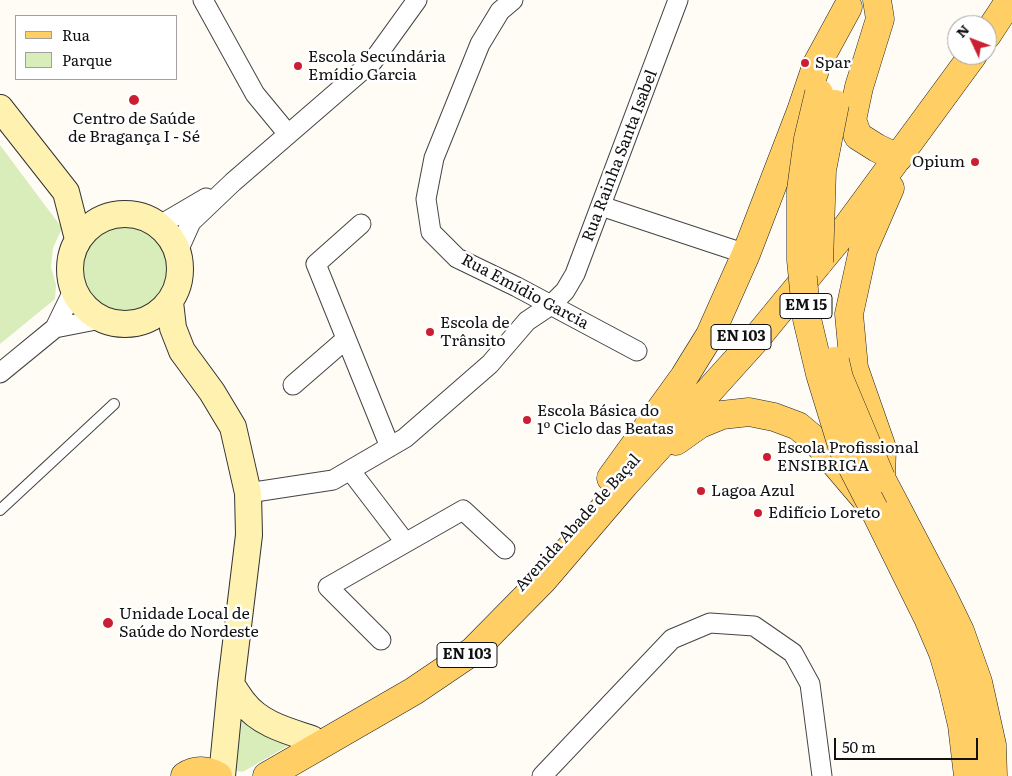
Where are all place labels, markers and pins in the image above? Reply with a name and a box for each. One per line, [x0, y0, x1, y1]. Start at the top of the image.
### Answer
place label: Escola Secundária Emídio Garcia [308, 47, 446, 85]
place label: Spar [815, 53, 850, 73]
marker: Spar [799, 57, 811, 69]
marker: Escola Secundária Emídio Garcia [292, 60, 304, 72]
marker: Centro de Saúde de Bragança I - Sé [127, 93, 141, 107]
place label: Centro de Saúde de Bragança I - Sé [68, 109, 200, 147]
place label: Opium [912, 152, 965, 172]
marker: Opium [969, 156, 981, 168]
place label: Escola de Trânsito [440, 313, 510, 351]
marker: Escola de Trânsito [424, 326, 436, 338]
place label: Escola Básica do 1º Ciclo das Beatas [537, 401, 673, 439]
marker: Escola Básica do 1º Ciclo das Beatas [521, 414, 533, 426]
place label: Escola Profissional ENSIBRIGA [777, 438, 919, 476]
marker: Escola Profissional ENSIBRIGA [761, 451, 773, 463]
place label: Lagoa Azul [711, 481, 795, 501]
marker: Lagoa Azul [695, 485, 707, 497]
place label: Edifício Loreto [768, 503, 880, 523]
marker: Edifício Loreto [752, 507, 764, 519]
place label: Unidade Local de Saúde do Nordeste [119, 604, 259, 642]
marker: Unidade Local de Saúde do Nordeste [101, 616, 115, 630]

